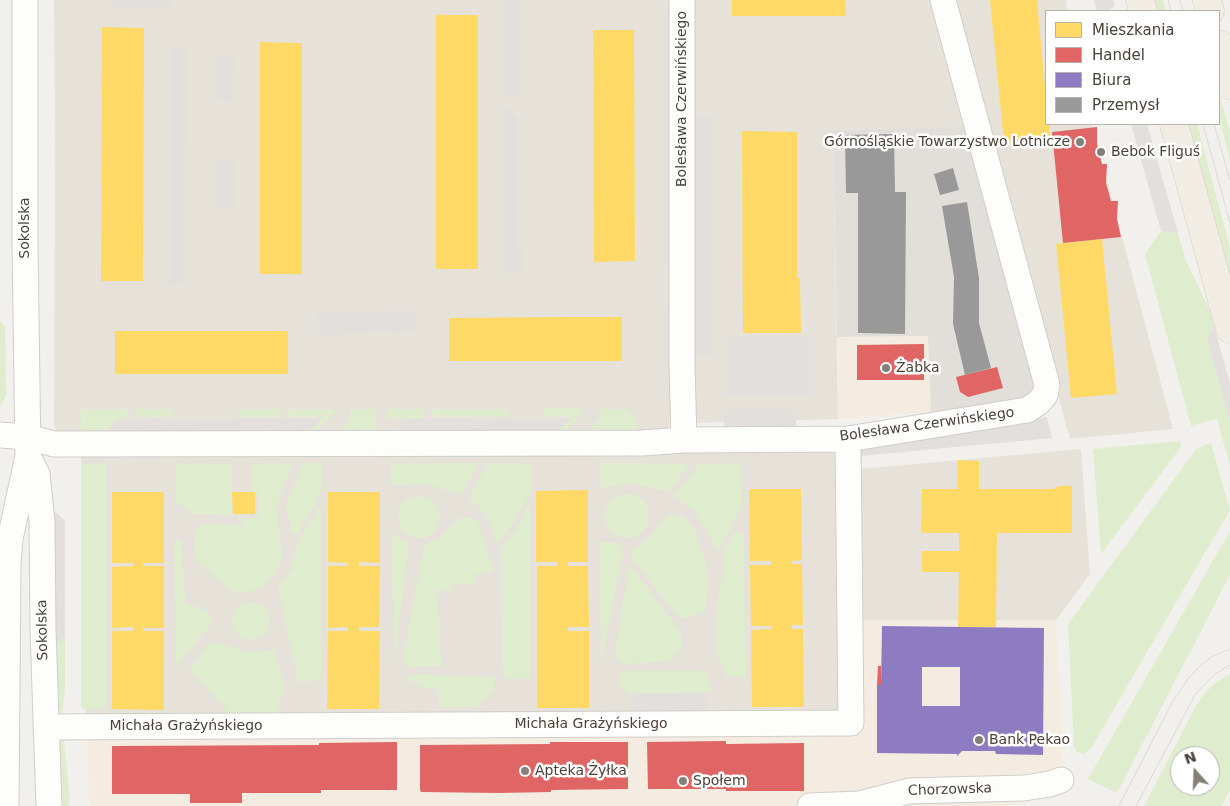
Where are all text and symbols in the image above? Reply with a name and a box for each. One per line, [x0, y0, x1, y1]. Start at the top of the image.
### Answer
legend [1045, 10, 1220, 125]
street label: Bolesława Czerwińskiego [674, 11, 690, 187]
text: Mieszkania [1092, 21, 1175, 39]
text: Handel [1092, 46, 1145, 64]
text: Biura [1092, 71, 1131, 89]
text: Przemysł [1092, 96, 1160, 114]
place label: Górnośląskie Towarzystwo Lotnicze [824, 134, 1070, 150]
marker: Górnośląskie Towarzystwo Lotnicze [1074, 136, 1086, 148]
place label: Bebok Fliguś [1111, 144, 1200, 160]
marker: Bebok Fliguś [1095, 146, 1107, 158]
street label: Sokolska [17, 197, 33, 259]
place label: Żabka [896, 360, 939, 376]
marker: Żabka [880, 362, 892, 374]
street label: Bolesława Czerwińskiego [839, 404, 1015, 446]
street label: Sokolska [34, 599, 52, 661]
street label: Michała Grażyńskiego [514, 716, 668, 732]
street label: Michała Grażyńskiego [109, 718, 263, 734]
place label: Bank Pekao [989, 732, 1070, 748]
marker: Bank Pekao [973, 734, 985, 746]
north arrow [1170, 746, 1220, 796]
text: N [1182, 748, 1198, 767]
place label: Apteka Żyłka [535, 763, 627, 779]
marker: Apteka Żyłka [519, 765, 531, 777]
place label: Społem [693, 773, 746, 789]
marker: Społem [677, 775, 689, 787]
street label: Chorzowska [908, 780, 992, 800]

